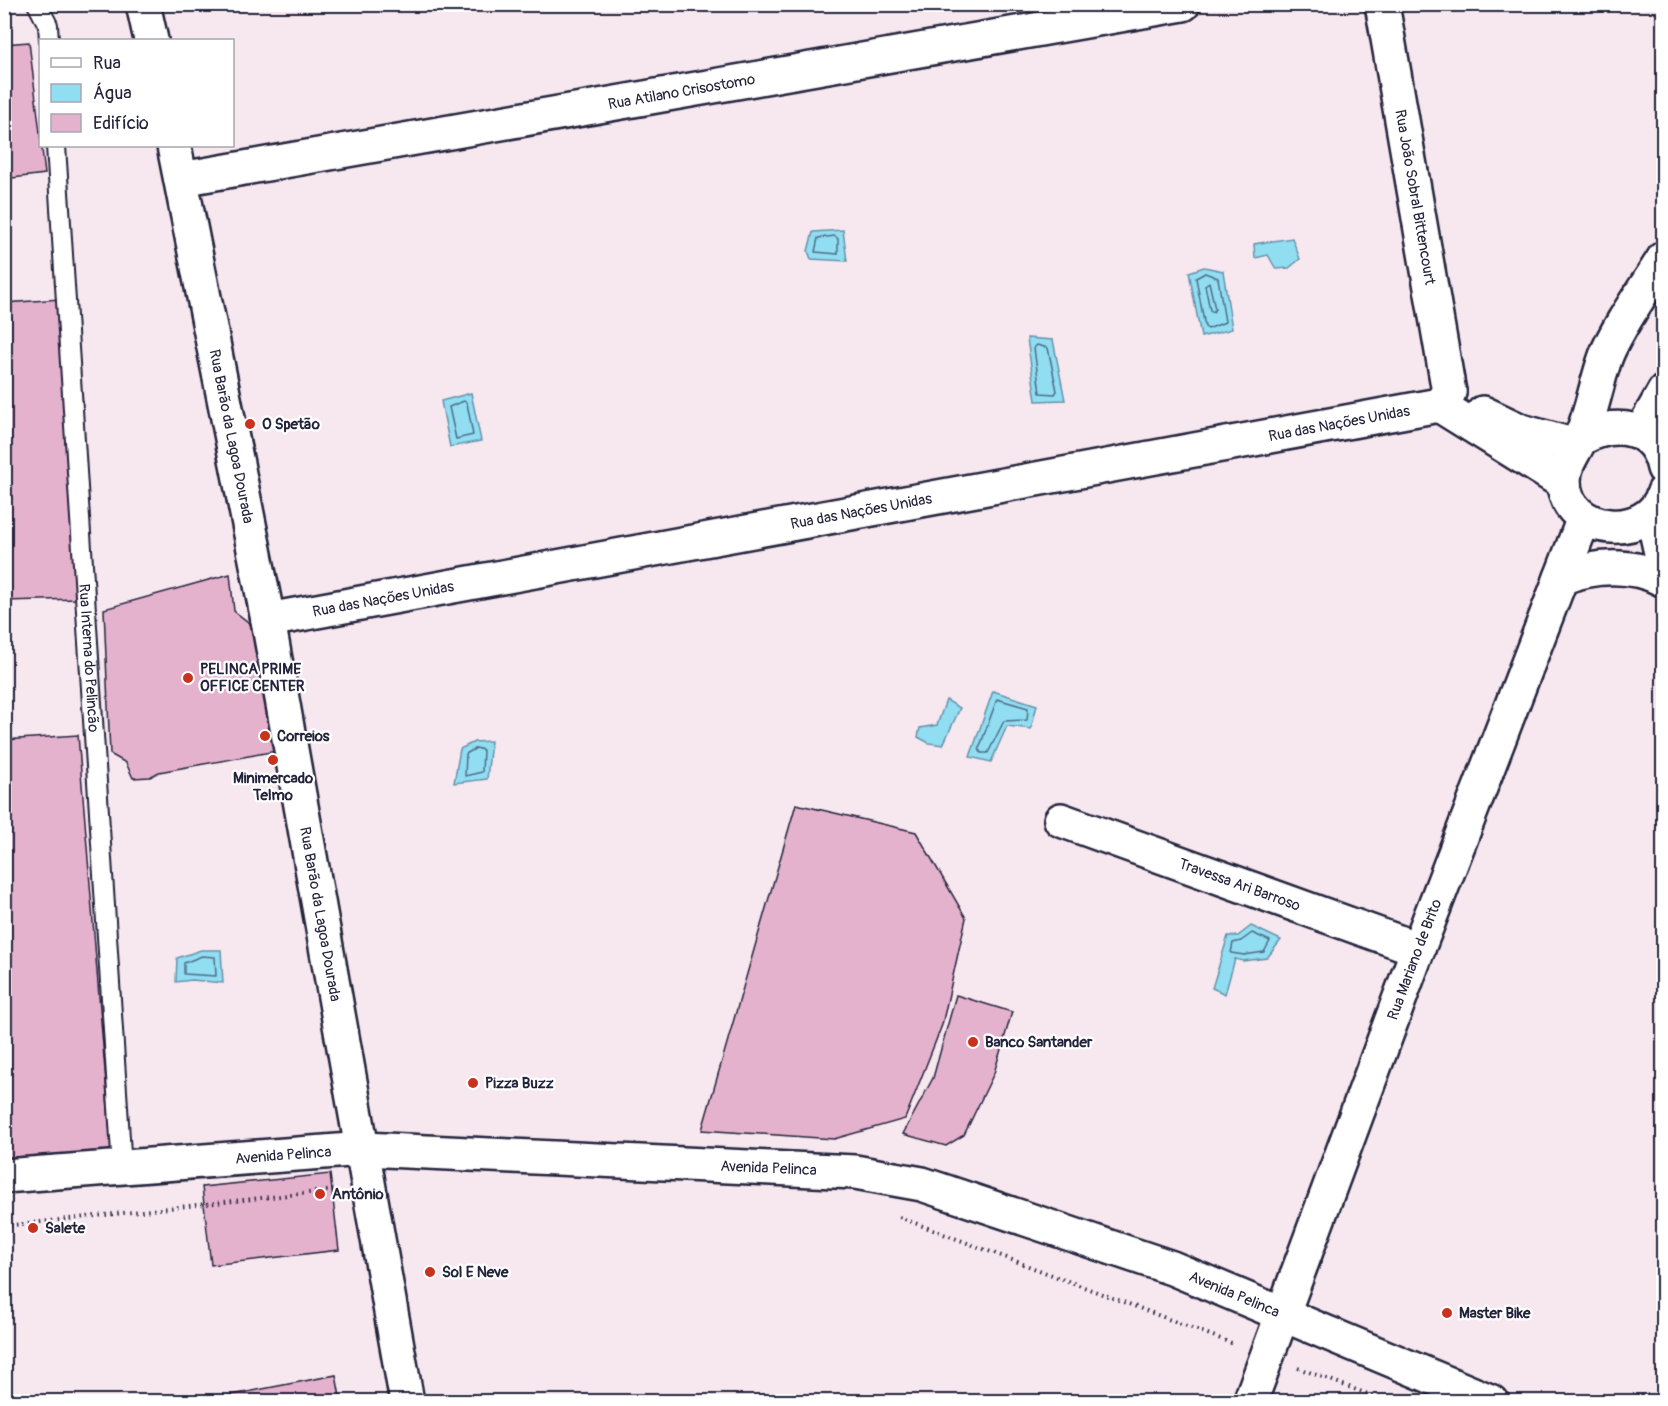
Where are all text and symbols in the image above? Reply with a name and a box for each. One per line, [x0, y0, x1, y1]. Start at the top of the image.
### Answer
legend [39, 39, 234, 147]
text: Rua [93, 52, 121, 75]
street label: Rua Atilano Crisostomo [606, 70, 757, 114]
text: Água [93, 82, 132, 105]
street label: Rua João Sobral Bittencourt [1390, 108, 1440, 287]
text: Edifício [93, 112, 149, 135]
street label: Rua Barão da Lagoa Dourada [205, 348, 258, 525]
street label: Rua das Nações Unidas [1267, 401, 1412, 446]
place label: O Spetão [262, 415, 320, 434]
marker: O Spetão [243, 417, 257, 431]
street label: Rua das Nações Unidas [789, 489, 934, 534]
street label: Rua das Nações Unidas [311, 577, 456, 622]
street label: Rua Interna do Pelincão [74, 583, 103, 733]
place label: PELINCA PRIME OFFICE CENTER [200, 660, 305, 696]
marker: PELINCA PRIME OFFICE CENTER [181, 671, 195, 685]
place label: Correios [277, 727, 330, 746]
marker: Correios [258, 729, 272, 743]
marker: Minimercado Telmo [266, 753, 280, 767]
place label: Minimercado Telmo [233, 769, 313, 805]
street label: Rua Barão da Lagoa Dourada [295, 825, 345, 1003]
street label: Travessa Ari Barroso [1176, 854, 1303, 916]
street label: Rua Mariano de Brito [1383, 897, 1446, 1023]
place label: Banco Santander [985, 1033, 1093, 1052]
marker: Banco Santander [966, 1035, 980, 1049]
place label: Pizza Buzz [485, 1074, 554, 1093]
marker: Pizza Buzz [466, 1076, 480, 1090]
street label: Avenida Pelinca [234, 1142, 332, 1169]
street label: Avenida Pelinca [720, 1157, 817, 1180]
place label: Antônio [332, 1185, 384, 1204]
marker: Antônio [313, 1187, 327, 1201]
place label: Salete [45, 1219, 86, 1238]
marker: Salete [26, 1221, 40, 1235]
place label: Sol E Neve [442, 1263, 509, 1282]
marker: Sol E Neve [423, 1265, 437, 1279]
street label: Avenida Pelinca [1186, 1267, 1282, 1322]
place label: Master Bike [1459, 1304, 1531, 1323]
marker: Master Bike [1440, 1306, 1454, 1320]

